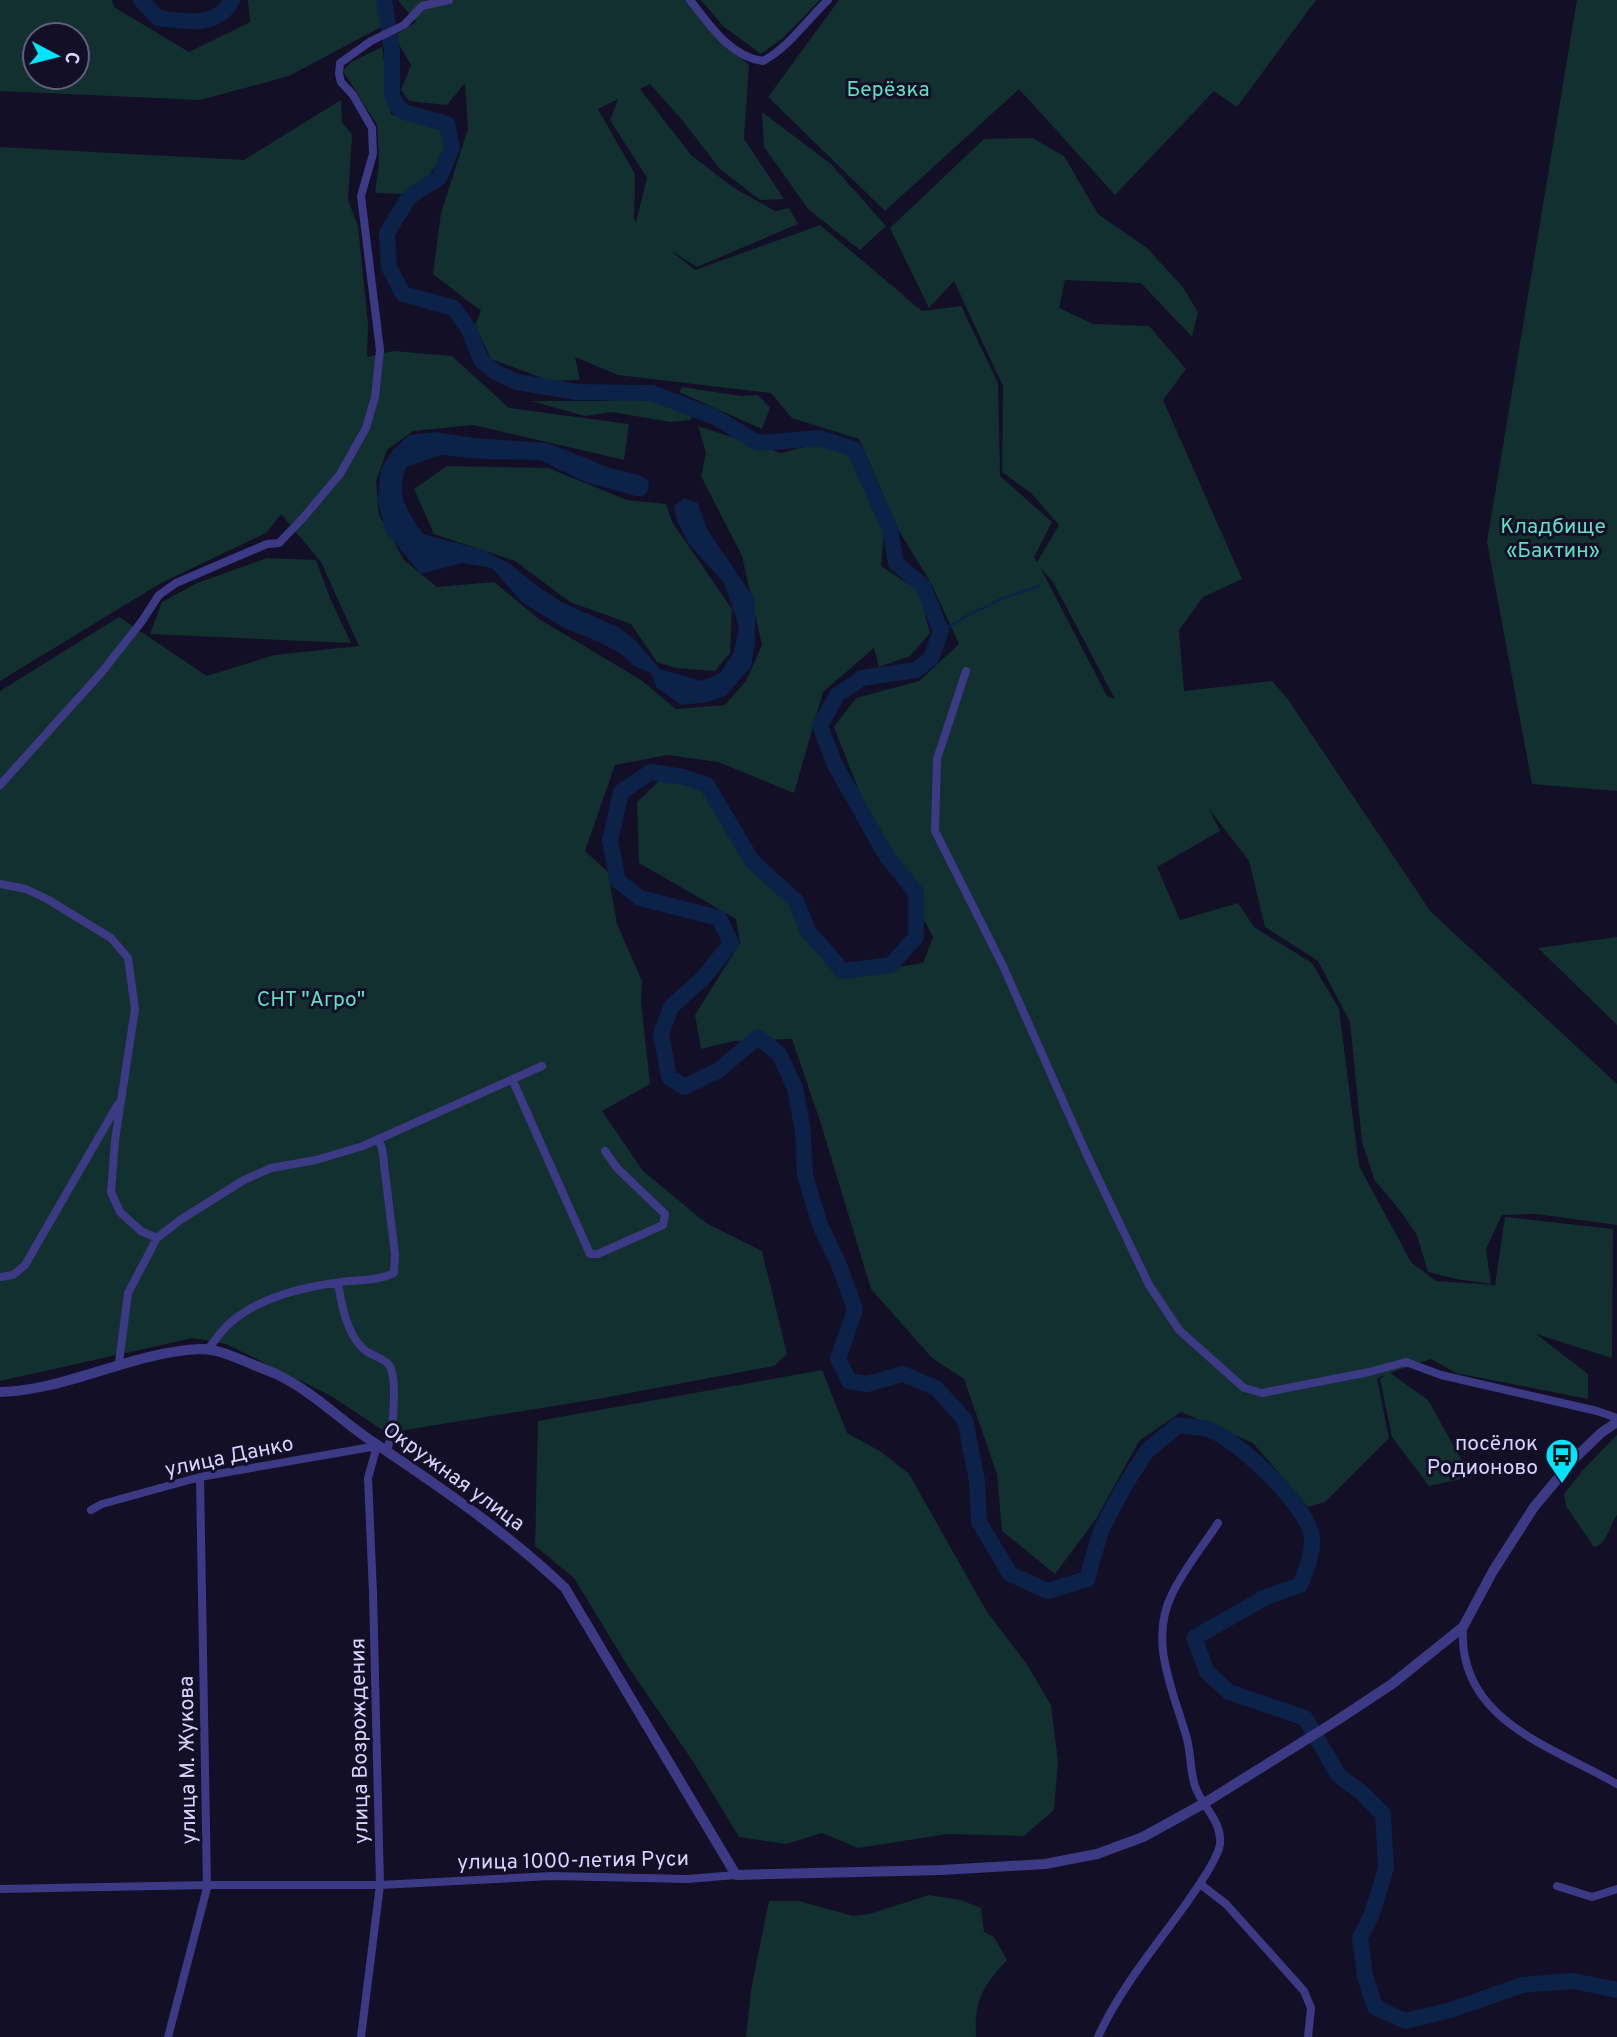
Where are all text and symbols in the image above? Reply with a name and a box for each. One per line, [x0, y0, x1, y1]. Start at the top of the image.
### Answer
north arrow [21, 21, 91, 91]
text: С [58, 50, 84, 65]
park label: Берёзка [846, 77, 930, 104]
park label: Кладбище «Бактин» [1500, 514, 1606, 565]
park label: СНТ "Агро" [257, 987, 365, 1014]
street label: Окружная улица [377, 1417, 530, 1538]
street label: улица Данко [163, 1431, 296, 1484]
place label: посёлок Родионово [1427, 1431, 1538, 1482]
bus stop icon: посёлок Родионово [1543, 1436, 1581, 1485]
street label: улица Возрождения [345, 1638, 376, 1844]
street label: улица М. Жукова [174, 1675, 203, 1845]
street label: улица 1000-летия Руси [457, 1846, 689, 1877]

